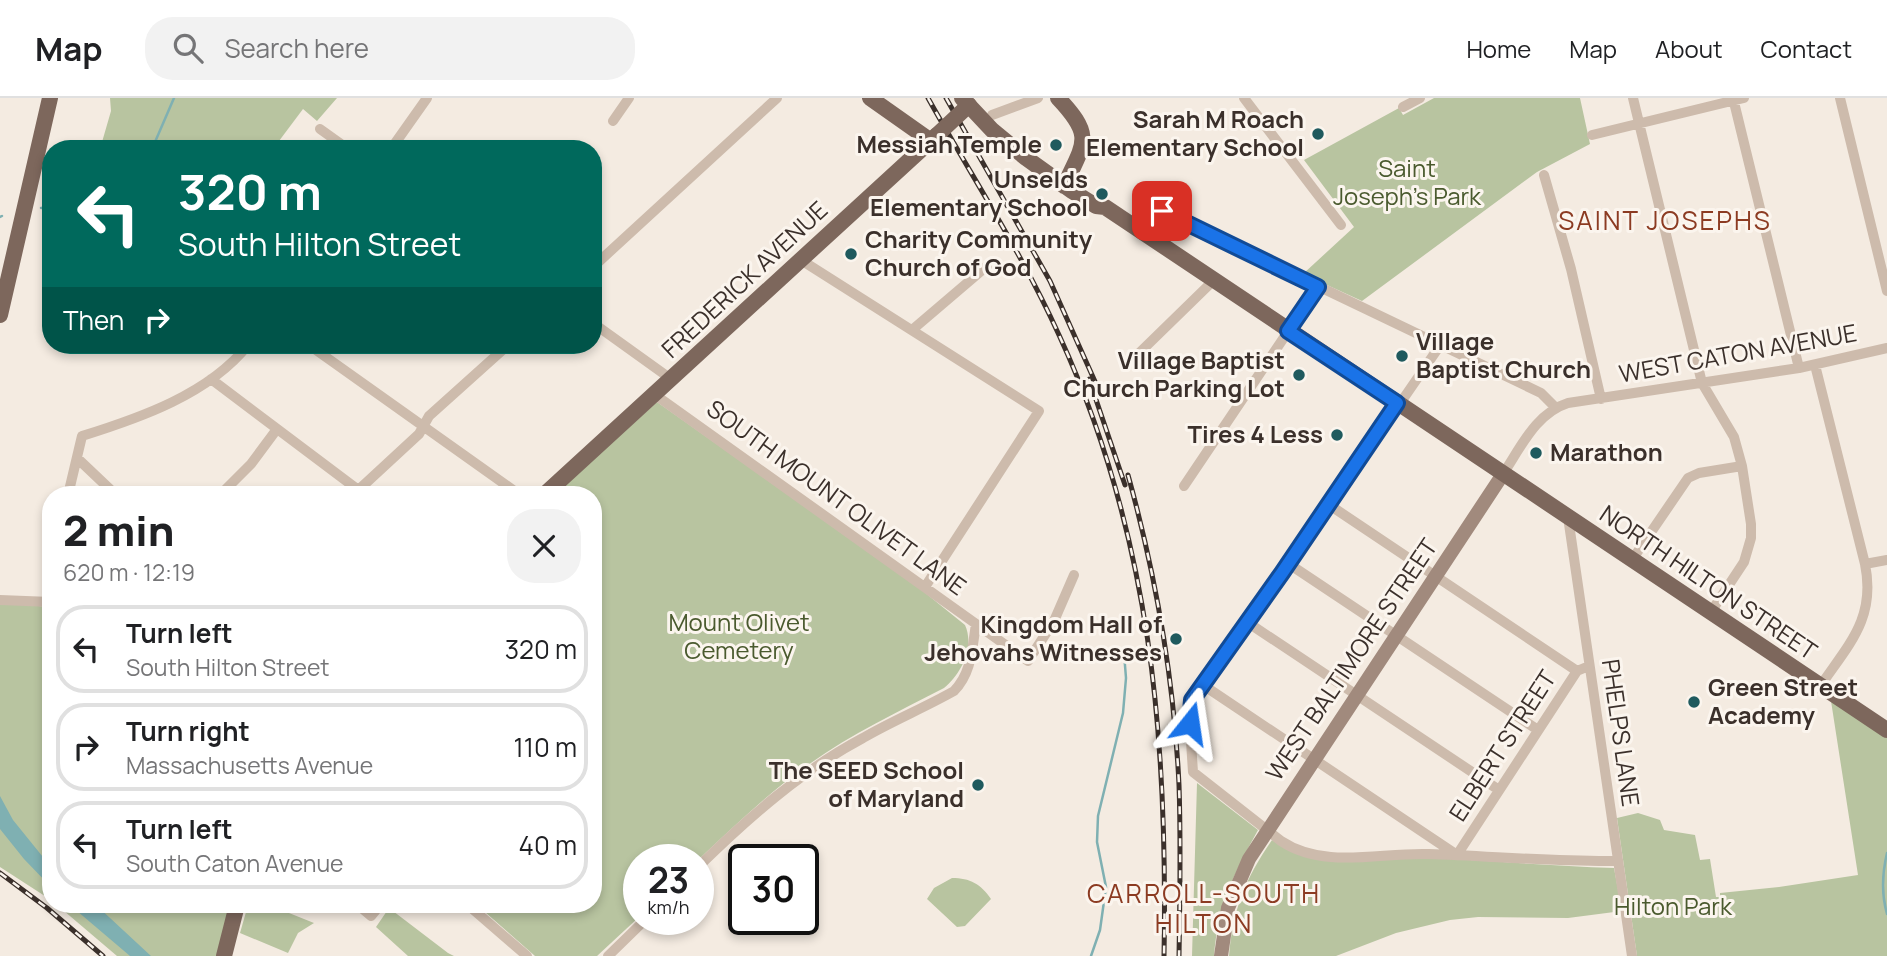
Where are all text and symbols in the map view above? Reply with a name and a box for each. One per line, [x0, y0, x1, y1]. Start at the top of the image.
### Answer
search box [145, 17, 635, 80]
text: Map [35, 26, 103, 71]
icon: search [169, 29, 207, 67]
text: Search here [225, 30, 369, 66]
text: Home [1466, 32, 1531, 65]
text: Map [1569, 32, 1617, 65]
text: About [1655, 32, 1723, 65]
text: Contact [1761, 32, 1852, 65]
place label: Sarah M Roach Elementary School [1086, 102, 1304, 163]
marker: Sarah M Roach Elementary School [1310, 126, 1326, 142]
place label: Messiah Temple [856, 127, 1042, 160]
marker: Messiah Temple [1048, 137, 1064, 153]
park label: Saint Joseph's Park [1333, 151, 1482, 212]
text: 320 m [178, 158, 322, 225]
place label: Unselds Elementary School [870, 162, 1088, 223]
icon: left [63, 168, 154, 259]
pin [1132, 181, 1192, 241]
marker: Unselds Elementary School [1094, 186, 1110, 202]
icon: arrive [1143, 192, 1181, 230]
street label: FREDERICK AVENUE [654, 193, 834, 365]
district label: SAINT JOSEPHS [1558, 202, 1772, 238]
text: South Hilton Street [178, 222, 461, 266]
place label: Charity Community Church of God [865, 222, 1093, 283]
marker: Charity Community Church of God [843, 246, 859, 262]
icon: right [138, 301, 176, 339]
text: Then [63, 302, 124, 338]
street label: WEST CATON AVENUE [1616, 315, 1859, 390]
place label: Village Baptist Church [1416, 324, 1591, 385]
place label: Village Baptist Church Parking Lot [1064, 343, 1285, 404]
marker: Village Baptist Church [1394, 348, 1410, 364]
marker: Village Baptist Church Parking Lot [1291, 367, 1307, 383]
street label: SOUTH MOUNT OLIVET LANE [701, 391, 973, 602]
place label: Tires 4 Less [1187, 417, 1323, 450]
marker: Tires 4 Less [1329, 427, 1345, 443]
place label: Marathon [1550, 435, 1663, 468]
marker: Marathon [1528, 445, 1544, 461]
street label: NORTH HILTON STREET [1594, 497, 1824, 667]
text: 2 min [63, 501, 174, 559]
button: close [507, 509, 581, 583]
street label: WEST BALTIMORE STREET [1257, 531, 1445, 787]
text: 620 m · 12:19 [63, 556, 195, 588]
park label: Mount Olivet Cemetery [668, 605, 810, 666]
place label: Kingdom Hall of Jehovahs Witnesses [924, 607, 1162, 668]
text: Turn left [126, 615, 233, 651]
icon: left [67, 630, 105, 668]
text: 320 m [505, 631, 577, 667]
marker: Kingdom Hall of Jehovahs Witnesses [1168, 631, 1184, 647]
text: South Hilton Street [126, 651, 330, 683]
street label: PHELPS LANE [1595, 657, 1648, 809]
street label: ELBERT STREET [1441, 663, 1563, 827]
place label: Green Street Academy [1708, 670, 1858, 731]
position arrow [1153, 686, 1227, 760]
marker: Green Street Academy [1686, 694, 1702, 710]
text: Turn right [126, 713, 250, 749]
icon: right [67, 728, 105, 766]
text: 110 m [514, 729, 577, 765]
text: Massachusetts Avenue [126, 749, 373, 781]
place label: The SEED School of Maryland [769, 753, 964, 814]
marker: The SEED School of Maryland [970, 777, 986, 793]
text: Turn left [126, 811, 233, 847]
icon: left [67, 826, 105, 864]
text: 40 m [519, 827, 577, 863]
speed limit sign: 30 [728, 844, 819, 935]
text: South Caton Avenue [126, 847, 344, 879]
text: 23 [648, 856, 689, 904]
district label: CARROLL-SOUTH HILTON [1087, 875, 1321, 941]
park label: Hilton Park [1614, 889, 1733, 922]
text: km/h [648, 895, 689, 919]

